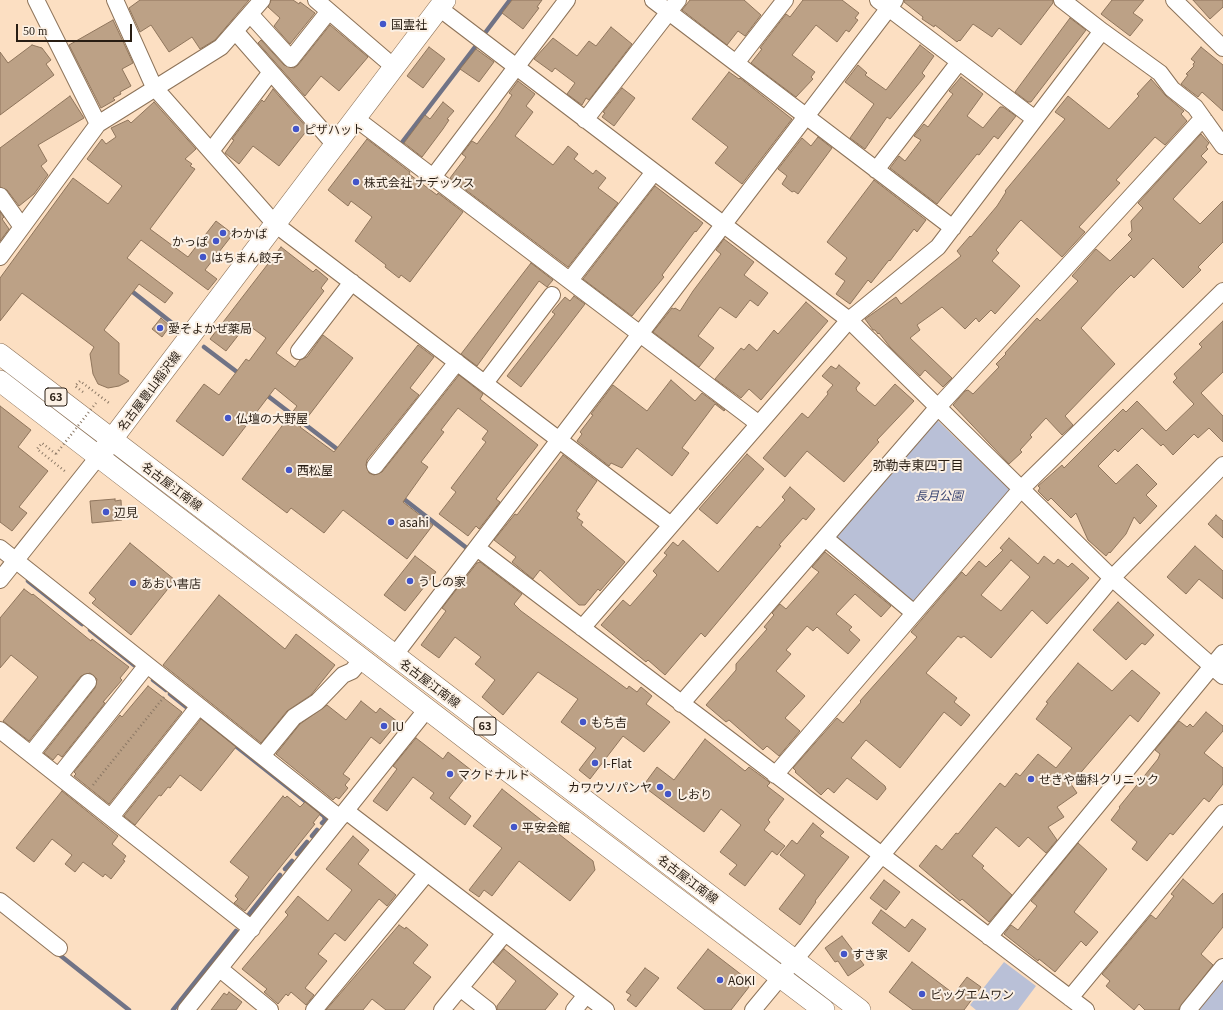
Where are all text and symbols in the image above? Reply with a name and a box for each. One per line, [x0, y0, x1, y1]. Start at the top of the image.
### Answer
scale bar [18, 16, 134, 42]
place label: 国霊社 [391, 17, 427, 31]
marker: 国霊社 [378, 19, 388, 29]
text: 50 m [23, 24, 47, 38]
place label: ピザハット [304, 122, 364, 136]
marker: ピザハット [291, 124, 301, 134]
place label: 株式会社 ナデックス [364, 175, 475, 189]
marker: 株式会社 ナデックス [351, 177, 361, 187]
place label: わかば [231, 226, 267, 240]
marker: わかば [218, 228, 228, 238]
place label: かっぱ [172, 234, 208, 248]
marker: かっぱ [211, 236, 221, 246]
place label: はちまん餃子 [211, 250, 283, 264]
marker: はちまん餃子 [198, 252, 208, 262]
place label: 愛そよかぜ薬局 [168, 321, 252, 335]
marker: 愛そよかぜ薬局 [155, 323, 165, 333]
street label: 名古屋豊山稲沢線 [114, 348, 184, 434]
road number: 63 [45, 388, 67, 406]
place label: 仏壇の大野屋 [236, 411, 308, 425]
marker: 仏壇の大野屋 [223, 413, 233, 423]
district label: 弥勒寺東四丁目 [873, 457, 963, 473]
street label: 名古屋江南線 [139, 459, 205, 513]
place label: 西松屋 [297, 463, 333, 477]
marker: 西松屋 [284, 465, 294, 475]
park label: 長月公園 [915, 488, 963, 502]
place label: 辺見 [114, 505, 138, 519]
marker: 辺見 [101, 507, 111, 517]
place label: asahi [399, 515, 429, 529]
marker: asahi [386, 517, 396, 527]
place label: うしの家 [418, 574, 466, 588]
place label: あおい書店 [141, 576, 201, 590]
marker: うしの家 [405, 576, 415, 586]
marker: あおい書店 [128, 578, 138, 588]
street label: 名古屋江南線 [397, 656, 463, 710]
place label: もち吉 [591, 715, 627, 729]
road number: 63 [474, 717, 496, 735]
marker: もち吉 [578, 717, 588, 727]
place label: IU [392, 719, 404, 733]
marker: IU [379, 721, 389, 731]
place label: I-Flat [603, 756, 632, 770]
marker: I-Flat [590, 758, 600, 768]
place label: マクドナルド [458, 767, 530, 781]
marker: マクドナルド [445, 769, 455, 779]
place label: せきや歯科クリニック [1039, 772, 1159, 786]
marker: せきや歯科クリニック [1026, 774, 1036, 784]
place label: カワウソパンヤ [568, 780, 652, 794]
marker: カワウソパンヤ [655, 782, 665, 792]
place label: しおり [676, 787, 712, 801]
marker: しおり [663, 789, 673, 799]
place label: 平安会館 [522, 820, 570, 834]
marker: 平安会館 [509, 822, 519, 832]
street label: 名古屋江南線 [655, 852, 721, 906]
place label: すき家 [852, 947, 888, 961]
marker: すき家 [839, 949, 849, 959]
place label: AOKI [728, 973, 755, 987]
marker: AOKI [715, 975, 725, 985]
place label: ビッグエムワン [930, 987, 1014, 1001]
marker: ビッグエムワン [917, 989, 927, 999]

